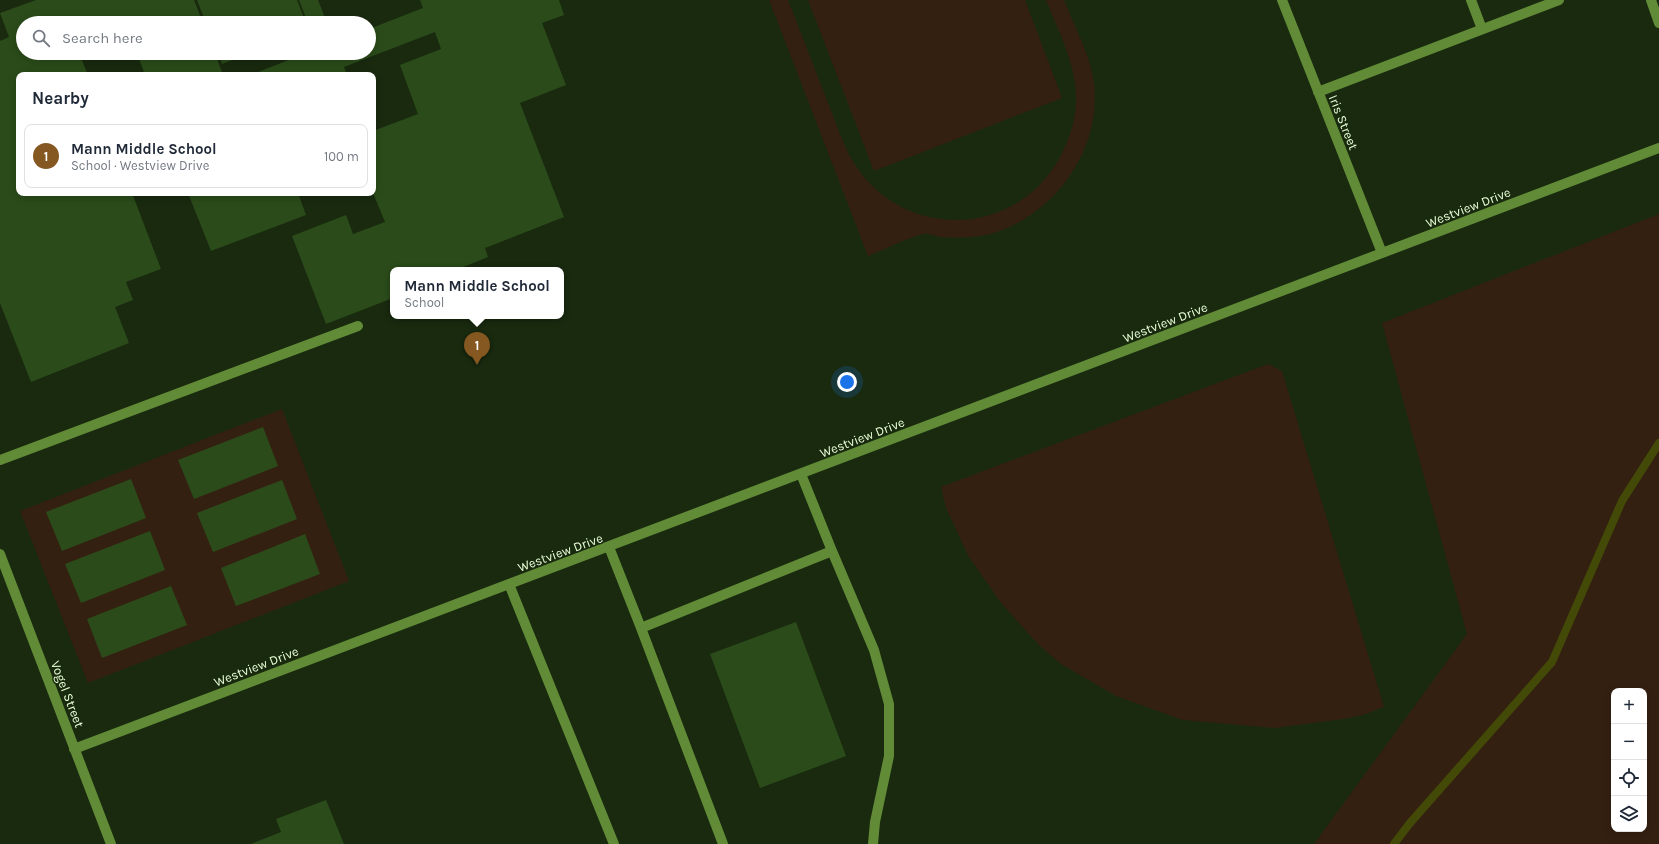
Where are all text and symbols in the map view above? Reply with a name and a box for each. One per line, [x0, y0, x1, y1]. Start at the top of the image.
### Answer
search box [16, 16, 376, 60]
icon: search [30, 27, 52, 49]
text: Search here [62, 29, 143, 47]
text: Nearby [32, 88, 89, 108]
street label: Iris Street [1326, 93, 1361, 152]
text: Mann Middle School [71, 140, 217, 158]
text: 1 [44, 149, 48, 164]
text: 100 m [324, 149, 359, 164]
text: School · Westview Drive [71, 158, 209, 173]
street label: Westview Drive [1424, 184, 1513, 231]
popup [390, 267, 564, 319]
text: Mann Middle School [404, 277, 550, 295]
text: School [404, 295, 444, 310]
street label: Westview Drive [1121, 299, 1210, 346]
pin: 1 [464, 332, 490, 365]
your location [837, 372, 857, 392]
street label: Westview Drive [818, 414, 907, 461]
street label: Westview Drive [516, 530, 605, 575]
street label: Westview Drive [212, 643, 301, 690]
street label: Vogel Street [48, 659, 87, 730]
map controls [1611, 688, 1647, 832]
button: + [1611, 688, 1647, 724]
button: − [1611, 724, 1647, 760]
button: locate [1611, 760, 1647, 796]
button: layers [1611, 796, 1647, 832]

